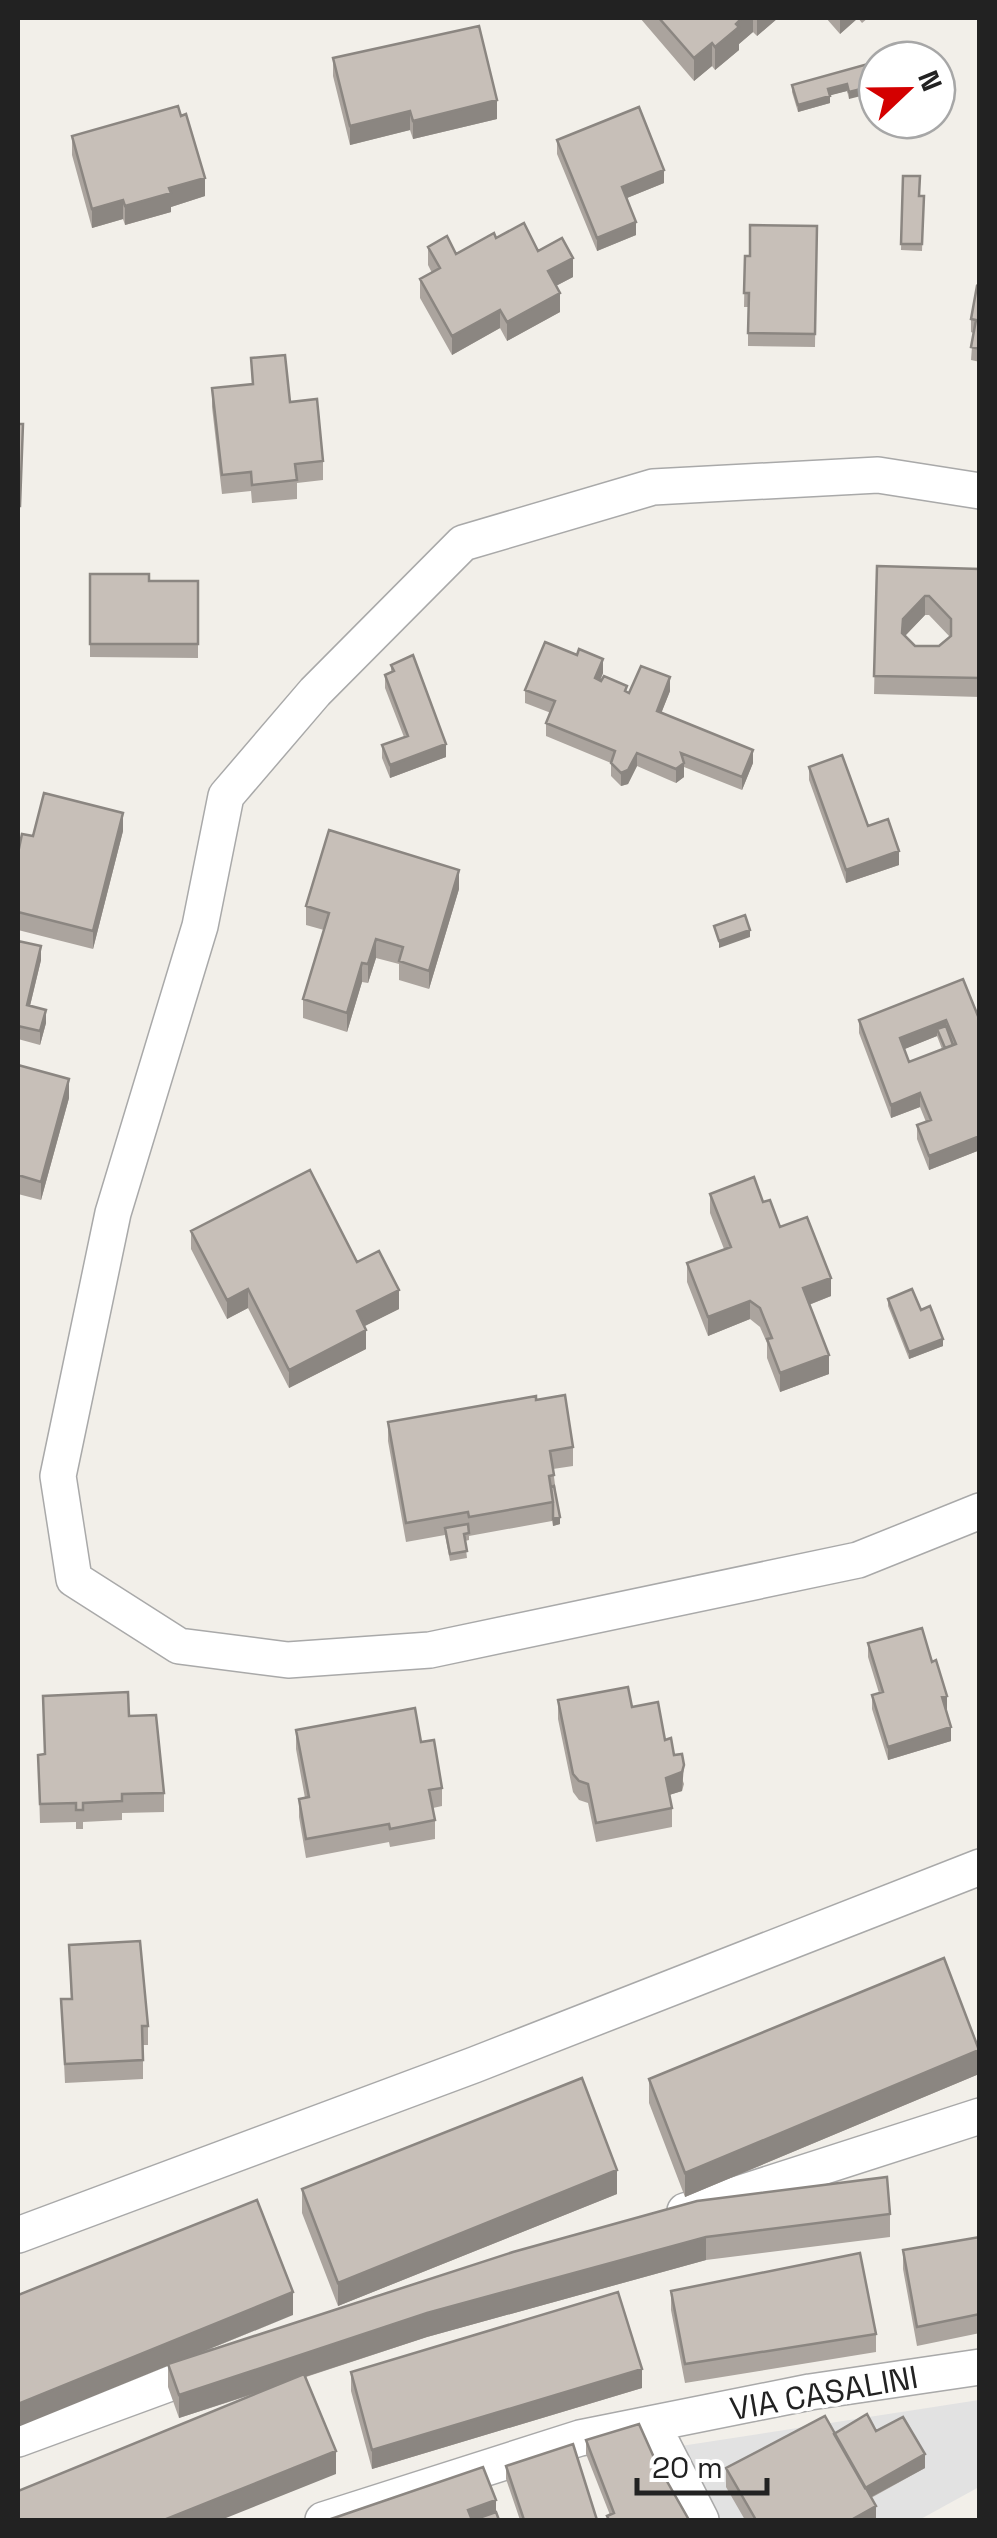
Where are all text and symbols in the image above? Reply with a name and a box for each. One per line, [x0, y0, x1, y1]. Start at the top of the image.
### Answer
north arrow [857, 40, 957, 140]
text: N [910, 65, 950, 96]
street label: VIA CASALINI [727, 2357, 921, 2429]
scale bar [637, 2433, 767, 2495]
text: 20 m [652, 2448, 723, 2487]

